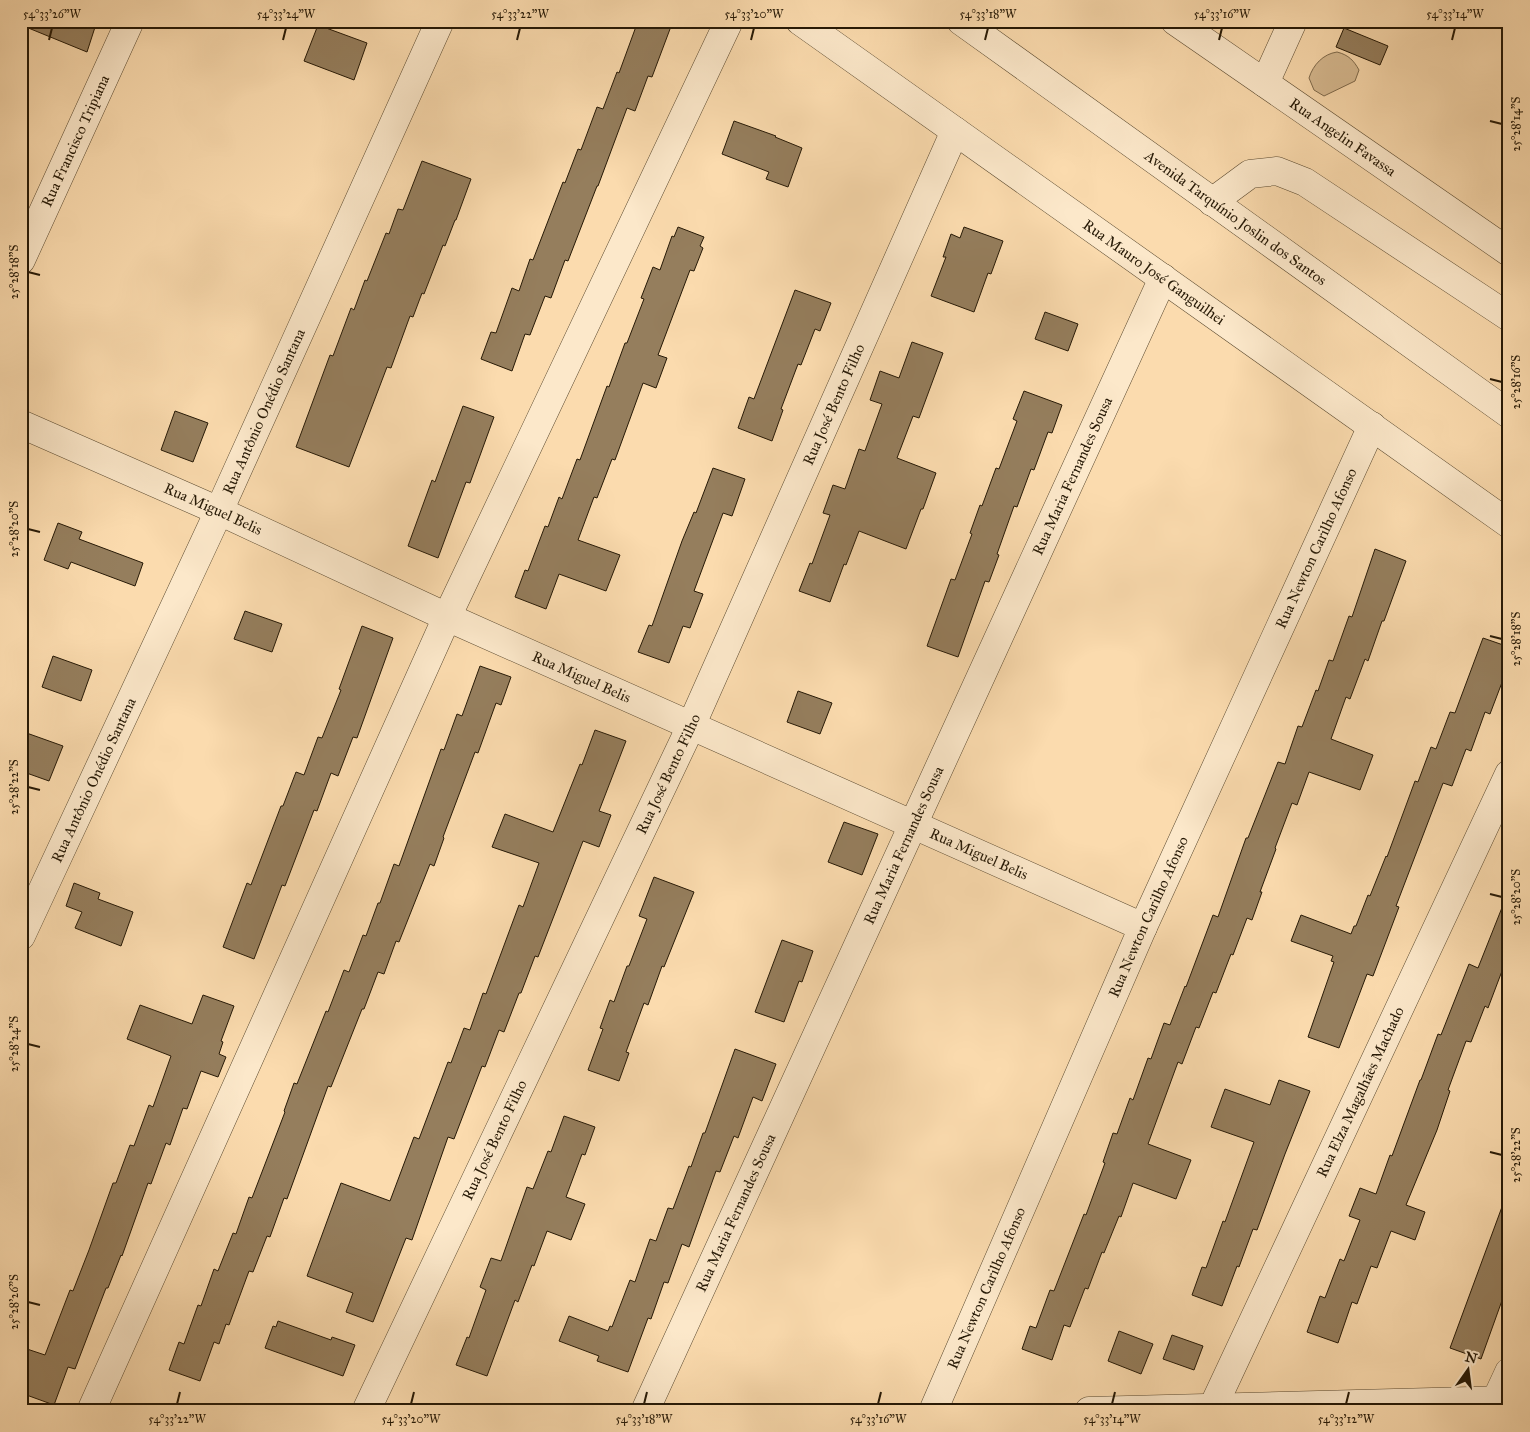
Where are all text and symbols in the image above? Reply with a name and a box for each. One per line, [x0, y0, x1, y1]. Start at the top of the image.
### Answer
text: 54°33'26"W [23, 7, 82, 21]
text: 54°33'24"W [257, 7, 316, 21]
text: 54°33'22"W [491, 7, 549, 21]
text: 54°33'20"W [725, 7, 784, 21]
text: 54°33'18"W [960, 7, 1017, 21]
text: 54°33'16"W [1194, 7, 1251, 21]
text: 54°33'14"W [1426, 7, 1484, 21]
street label: Rua Francisco Tripiana [38, 71, 113, 210]
street label: Rua Angelin Favassa [1286, 94, 1400, 181]
text: 25°28'14"S [1509, 96, 1523, 151]
street label: Avenida Tarquínio Joslin dos Santos [1140, 146, 1330, 289]
street label: Rua Mauro José Ganguilhei [1079, 216, 1229, 329]
text: 25°28'18"S [7, 245, 21, 299]
street label: Rua Antônio Onédio Santana [219, 325, 309, 497]
street label: Rua José Bento Filho [799, 341, 869, 468]
text: 25°28'16"S [1509, 355, 1523, 409]
street label: Rua Maria Fernandes Sousa [1029, 394, 1117, 558]
street label: Rua Newton Carilho Afonso [1272, 465, 1361, 631]
street label: Rua Miguel Belis [161, 479, 265, 539]
text: 25°28'20"S [7, 501, 21, 557]
text: 25°28'18"S [1509, 612, 1523, 666]
street label: Rua Miguel Belis [529, 647, 634, 707]
street label: Rua Antônio Onédio Santana [48, 694, 140, 865]
street label: Rua José Bento Filho [632, 711, 704, 837]
text: 25°28'22"S [7, 759, 21, 815]
street label: Rua Maria Fernandes Sousa [860, 763, 948, 927]
street label: Rua Miguel Belis [927, 824, 1031, 884]
street label: Rua Newton Carilho Afonso [1105, 833, 1192, 1000]
text: 25°28'20"S [1509, 869, 1523, 925]
street label: Rua Elza Magalhães Machado [1313, 1004, 1408, 1180]
text: 25°28'24"S [7, 1016, 21, 1072]
street label: Rua José Bento Filho [458, 1077, 531, 1203]
text: 25°28'22"S [1509, 1127, 1523, 1183]
street label: Rua Maria Fernandes Sousa [692, 1130, 780, 1295]
street label: Rua Newton Carilho Afonso [943, 1204, 1029, 1372]
text: 25°28'26"S [7, 1274, 21, 1330]
north arrow [1442, 1344, 1492, 1394]
text: N [1463, 1348, 1479, 1368]
text: 54°33'22"W [148, 1412, 206, 1426]
text: 54°33'20"W [382, 1412, 441, 1426]
text: 54°33'18"W [616, 1412, 673, 1426]
text: 54°33'16"W [850, 1412, 907, 1426]
text: 54°33'14"W [1083, 1412, 1141, 1426]
text: 54°33'12"W [1318, 1412, 1375, 1426]

